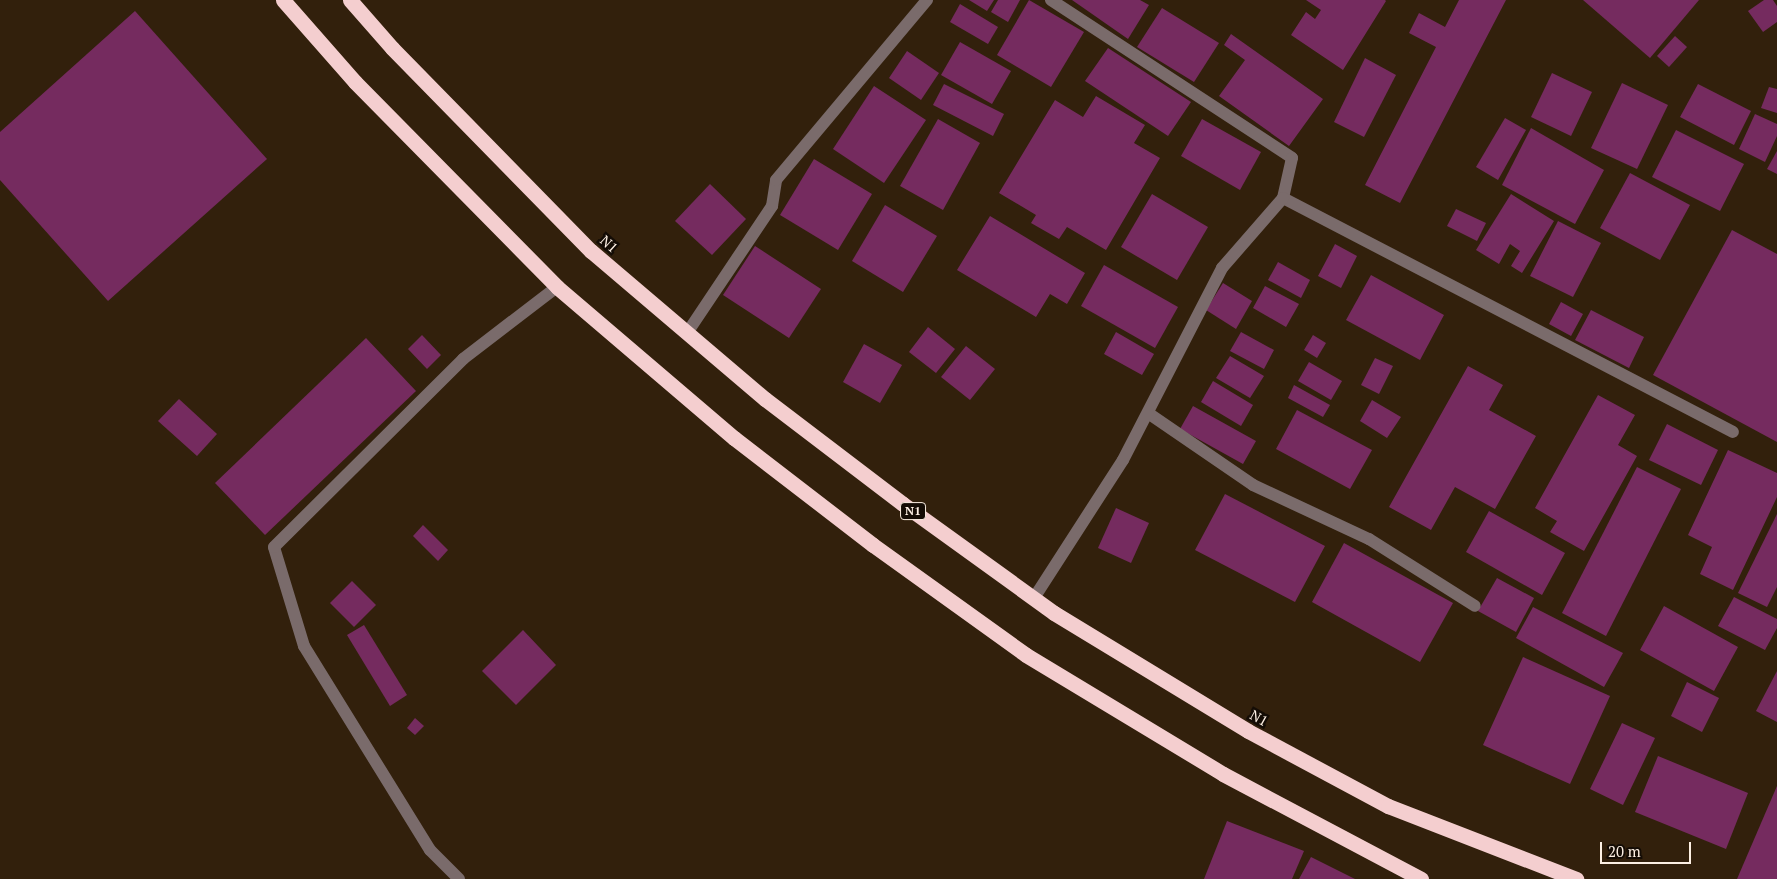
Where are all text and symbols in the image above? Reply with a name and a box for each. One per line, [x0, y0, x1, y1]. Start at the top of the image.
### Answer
street label: N1 [597, 232, 621, 256]
road number: N1 [899, 502, 927, 520]
street label: N1 [1247, 706, 1271, 730]
scale bar [1602, 832, 1693, 864]
text: 20 m [1608, 841, 1641, 861]

